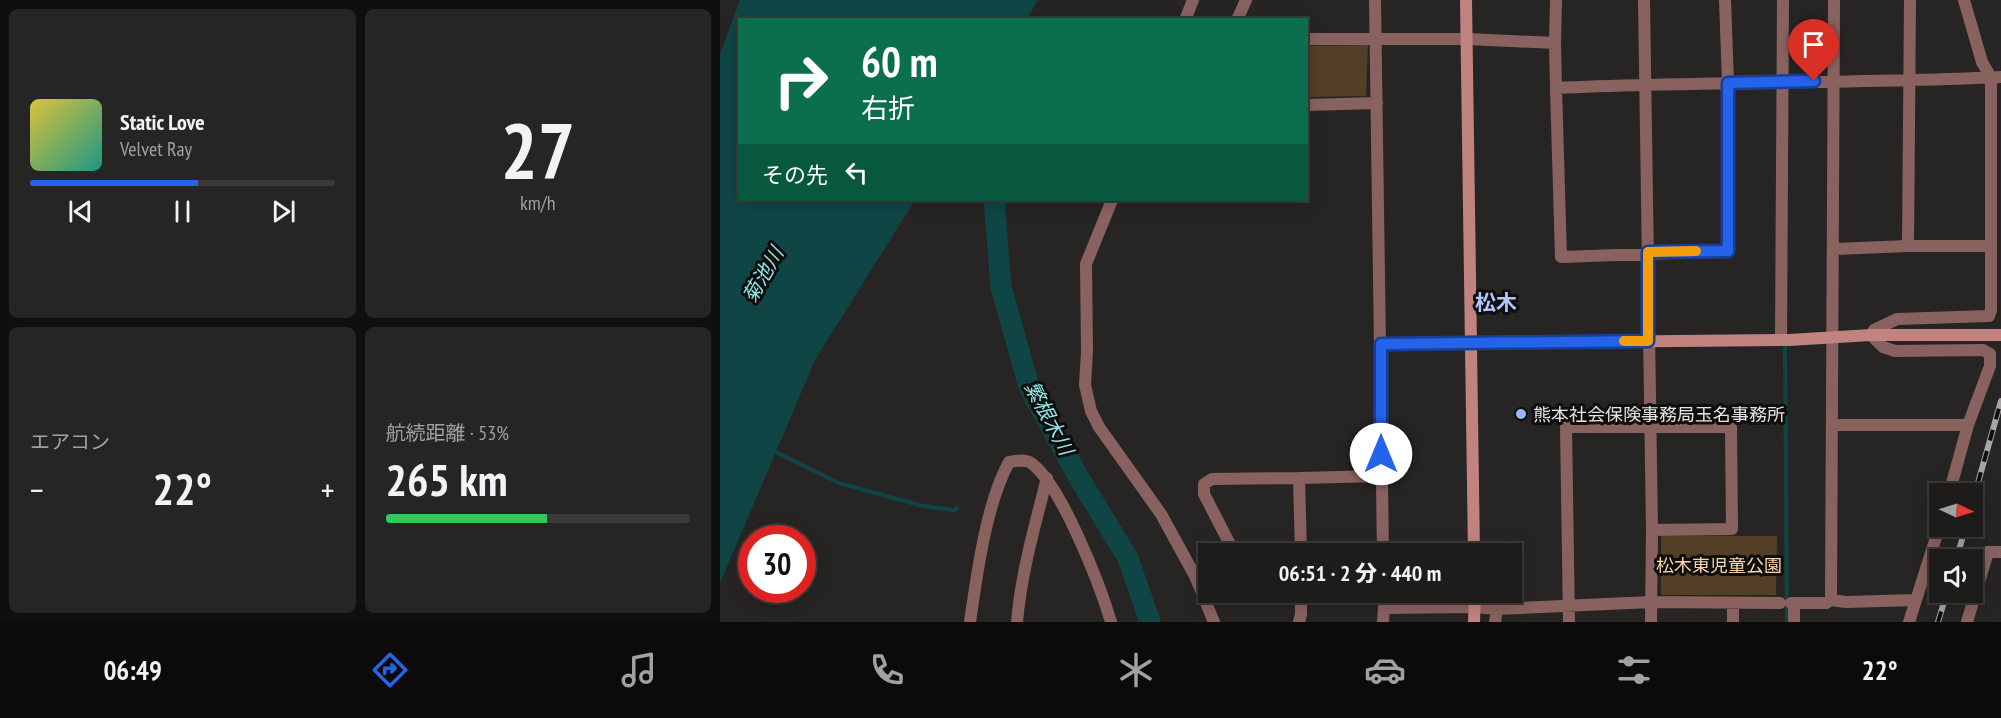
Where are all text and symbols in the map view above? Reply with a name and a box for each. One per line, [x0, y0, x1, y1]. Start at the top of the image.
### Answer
pin [1788, 19, 1839, 81]
icon: arrive [1797, 28, 1830, 61]
text: 60 m [861, 34, 938, 89]
icon: right [762, 42, 840, 120]
text: 右折 [861, 91, 915, 125]
text: 27 [500, 100, 575, 201]
text: Static Love [120, 108, 205, 136]
text: Velvet Ray [120, 136, 192, 162]
icon: left [840, 156, 873, 189]
text: その先 [762, 161, 828, 189]
text: km/h [520, 190, 555, 216]
icon: previous [64, 195, 97, 228]
icon: pause [166, 195, 199, 228]
icon: next [267, 195, 300, 228]
water label: 菊池川 [737, 241, 790, 307]
district label: 松木 [1475, 289, 1517, 316]
water label: 繁根木川 [1019, 377, 1080, 461]
place label: 熊本社会保険事務局玉名事務所 [1533, 403, 1785, 426]
marker: 熊本社会保険事務局玉名事務所 [1514, 407, 1528, 421]
text: 航続距離 · 53% [386, 420, 509, 446]
position arrow [1349, 422, 1413, 486]
text: エアコン [30, 429, 110, 455]
text: 265 km [386, 450, 508, 508]
text: 22° [153, 459, 212, 517]
text: − [30, 468, 44, 511]
text: + [321, 468, 335, 511]
north arrow [1929, 483, 1983, 537]
map controls [1929, 483, 1983, 603]
speed limit sign: 30 [738, 525, 816, 603]
button: sound [1929, 549, 1983, 603]
park label: 松木東児童公園 [1656, 554, 1782, 577]
text: 06:51 · 2 分 · 440 m [1279, 559, 1441, 587]
icon: directions [369, 649, 411, 691]
icon: music [618, 649, 660, 691]
icon: phone [866, 649, 908, 691]
icon: climate [1115, 649, 1157, 691]
icon: car [1364, 649, 1406, 691]
icon: filters [1613, 649, 1655, 691]
text: 06:49 [103, 653, 162, 687]
text: 22° [1862, 653, 1897, 687]

